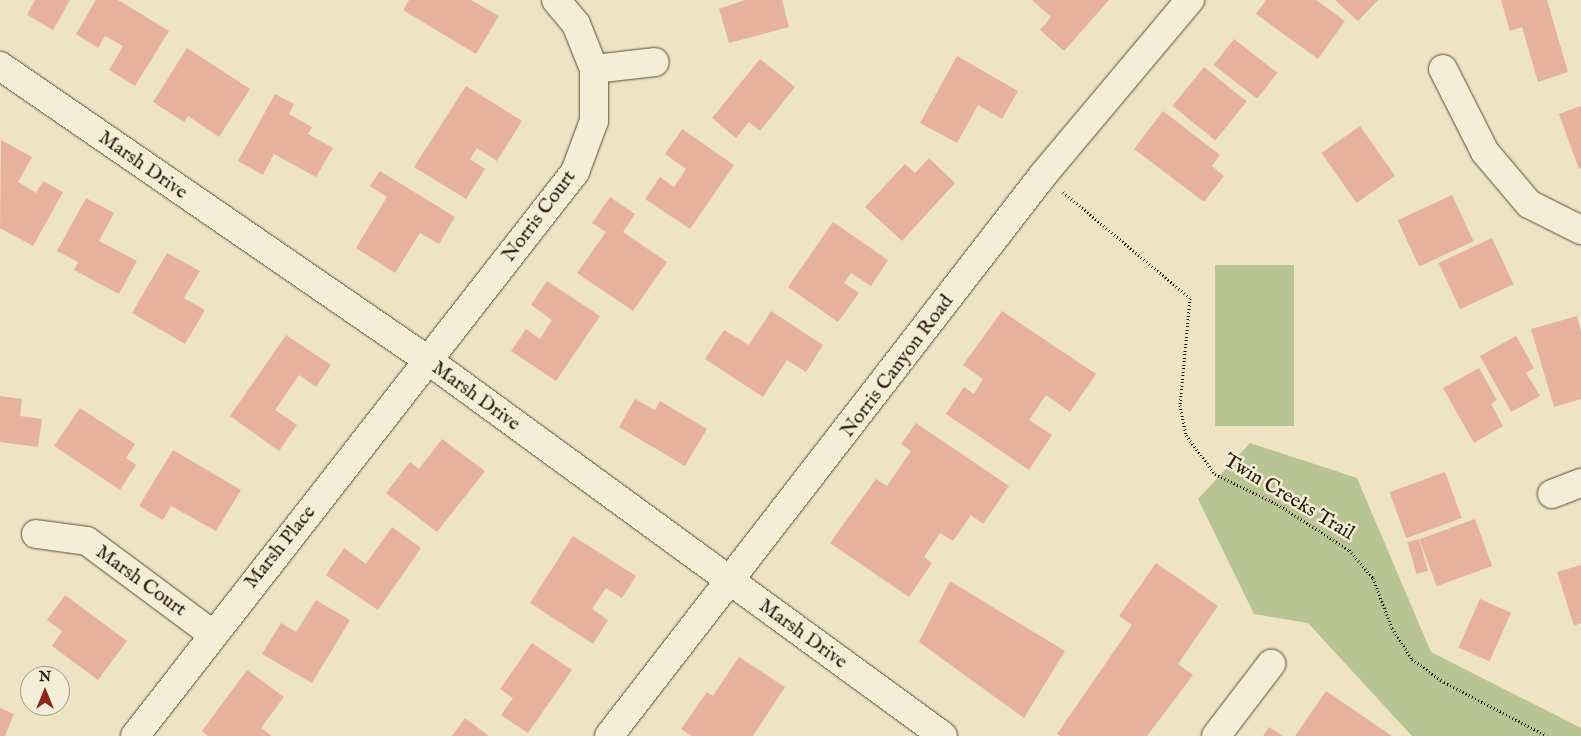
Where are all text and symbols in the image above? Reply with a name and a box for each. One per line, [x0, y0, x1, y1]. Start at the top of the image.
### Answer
street label: Marsh Drive [94, 126, 192, 204]
street label: Norris Court [497, 165, 581, 267]
street label: Norris Canyon Road [835, 290, 959, 442]
street label: Marsh Drive [427, 356, 525, 436]
street label: Twin Creeks Trail [1219, 449, 1359, 545]
street label: Marsh Place [239, 500, 321, 594]
street label: Marsh Court [91, 540, 191, 622]
street label: Marsh Drive [754, 594, 852, 674]
north arrow [20, 666, 70, 716]
text: N [39, 668, 51, 686]

